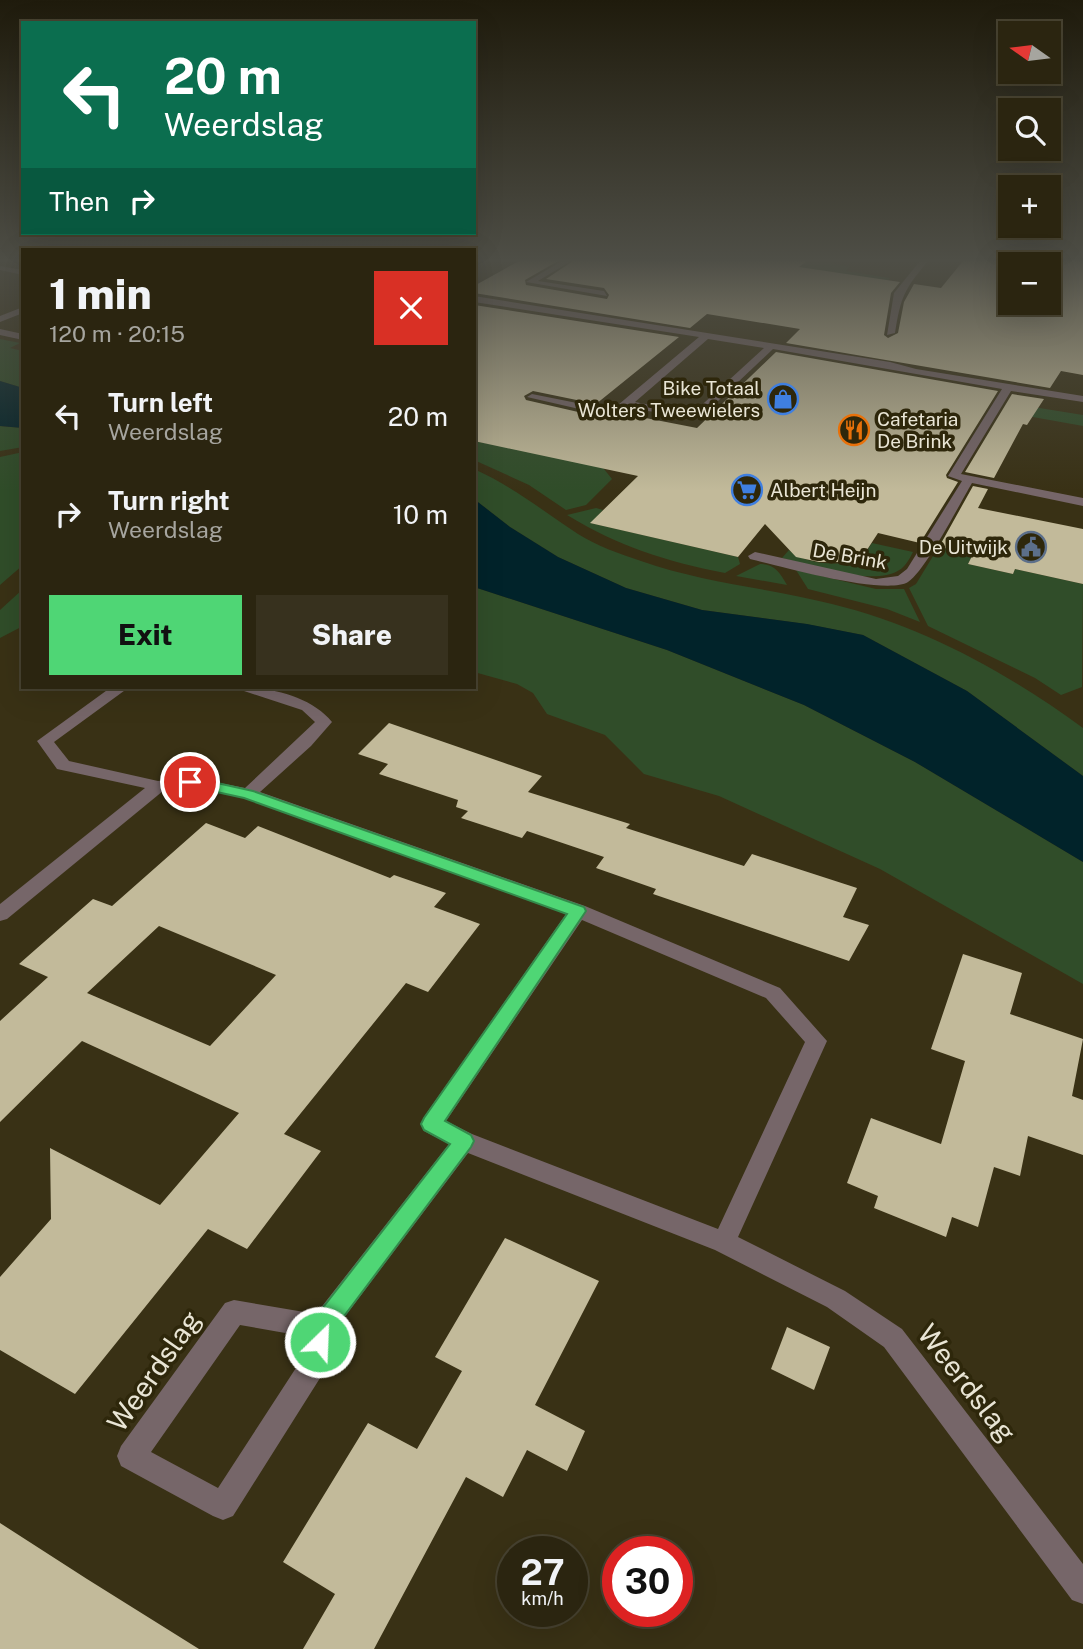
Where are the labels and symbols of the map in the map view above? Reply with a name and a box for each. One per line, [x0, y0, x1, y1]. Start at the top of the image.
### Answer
north arrow [998, 21, 1060, 84]
place label: Bike Totaal Wolters Tweewielers [578, 377, 760, 421]
shop icon: Bike Totaal Wolters Tweewielers [766, 382, 800, 416]
place label: Cafetaria De Brink [877, 408, 958, 452]
restaurant icon: Cafetaria De Brink [837, 413, 871, 447]
supermarket icon: Albert Heijn [730, 473, 764, 507]
place label: Albert Heijn [770, 479, 876, 501]
public building icon: De Uitwijk [1014, 530, 1048, 564]
place label: De Uitwijk [919, 536, 1008, 558]
street label: De Brink [811, 539, 889, 573]
pin [160, 752, 220, 812]
street label: Weerdslag [100, 1304, 207, 1438]
position arrow [283, 1305, 357, 1379]
street label: Weerdslag [911, 1317, 1023, 1448]
speed limit sign: 30 [602, 1536, 693, 1627]

